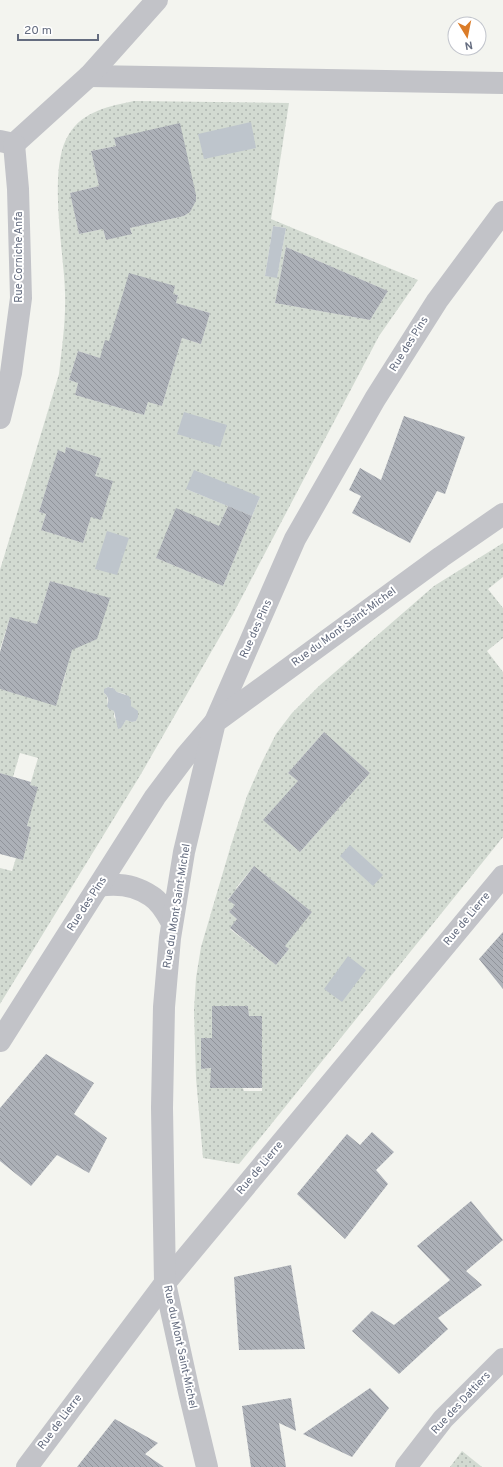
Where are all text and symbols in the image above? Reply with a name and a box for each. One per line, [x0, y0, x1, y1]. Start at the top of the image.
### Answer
scale bar [18, 16, 98, 42]
north arrow [447, 16, 487, 56]
text: 20 m [24, 23, 52, 39]
text: N [463, 37, 474, 52]
street label: Rue Corniche Anfa [12, 211, 26, 303]
street label: Rue des Pins [386, 314, 432, 374]
street label: Rue du Mont Saint-Michel [289, 584, 399, 670]
street label: Rue des Pins [237, 598, 275, 660]
street label: Rue du Mont Saint-Michel [160, 843, 194, 969]
street label: Rue des Pins [64, 874, 110, 934]
street label: Rue de Lierre [441, 889, 493, 949]
street label: Rue de Lierre [234, 1138, 286, 1198]
street label: Rue du Mont Saint-Michel [160, 1284, 200, 1410]
street label: Rue des Dattiers [428, 1369, 494, 1437]
street label: Rue de Lierre [35, 1392, 85, 1452]

